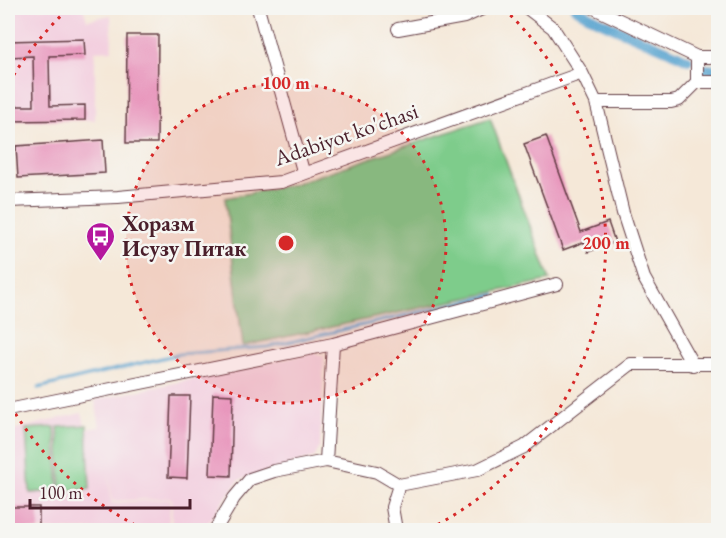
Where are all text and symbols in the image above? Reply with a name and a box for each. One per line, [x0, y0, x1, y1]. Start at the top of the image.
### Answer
text: 100 m [262, 71, 310, 94]
street label: Adabiyot ko'chasi [269, 96, 422, 173]
place label: Хоразм Исузу Питак [121, 209, 247, 263]
bus stop icon: Хоразм Исузу Питак [85, 220, 117, 262]
text: 200 m [582, 231, 630, 254]
centre of rings [276, 233, 296, 253]
scale bar [30, 472, 190, 510]
text: 100 m [39, 481, 83, 504]

